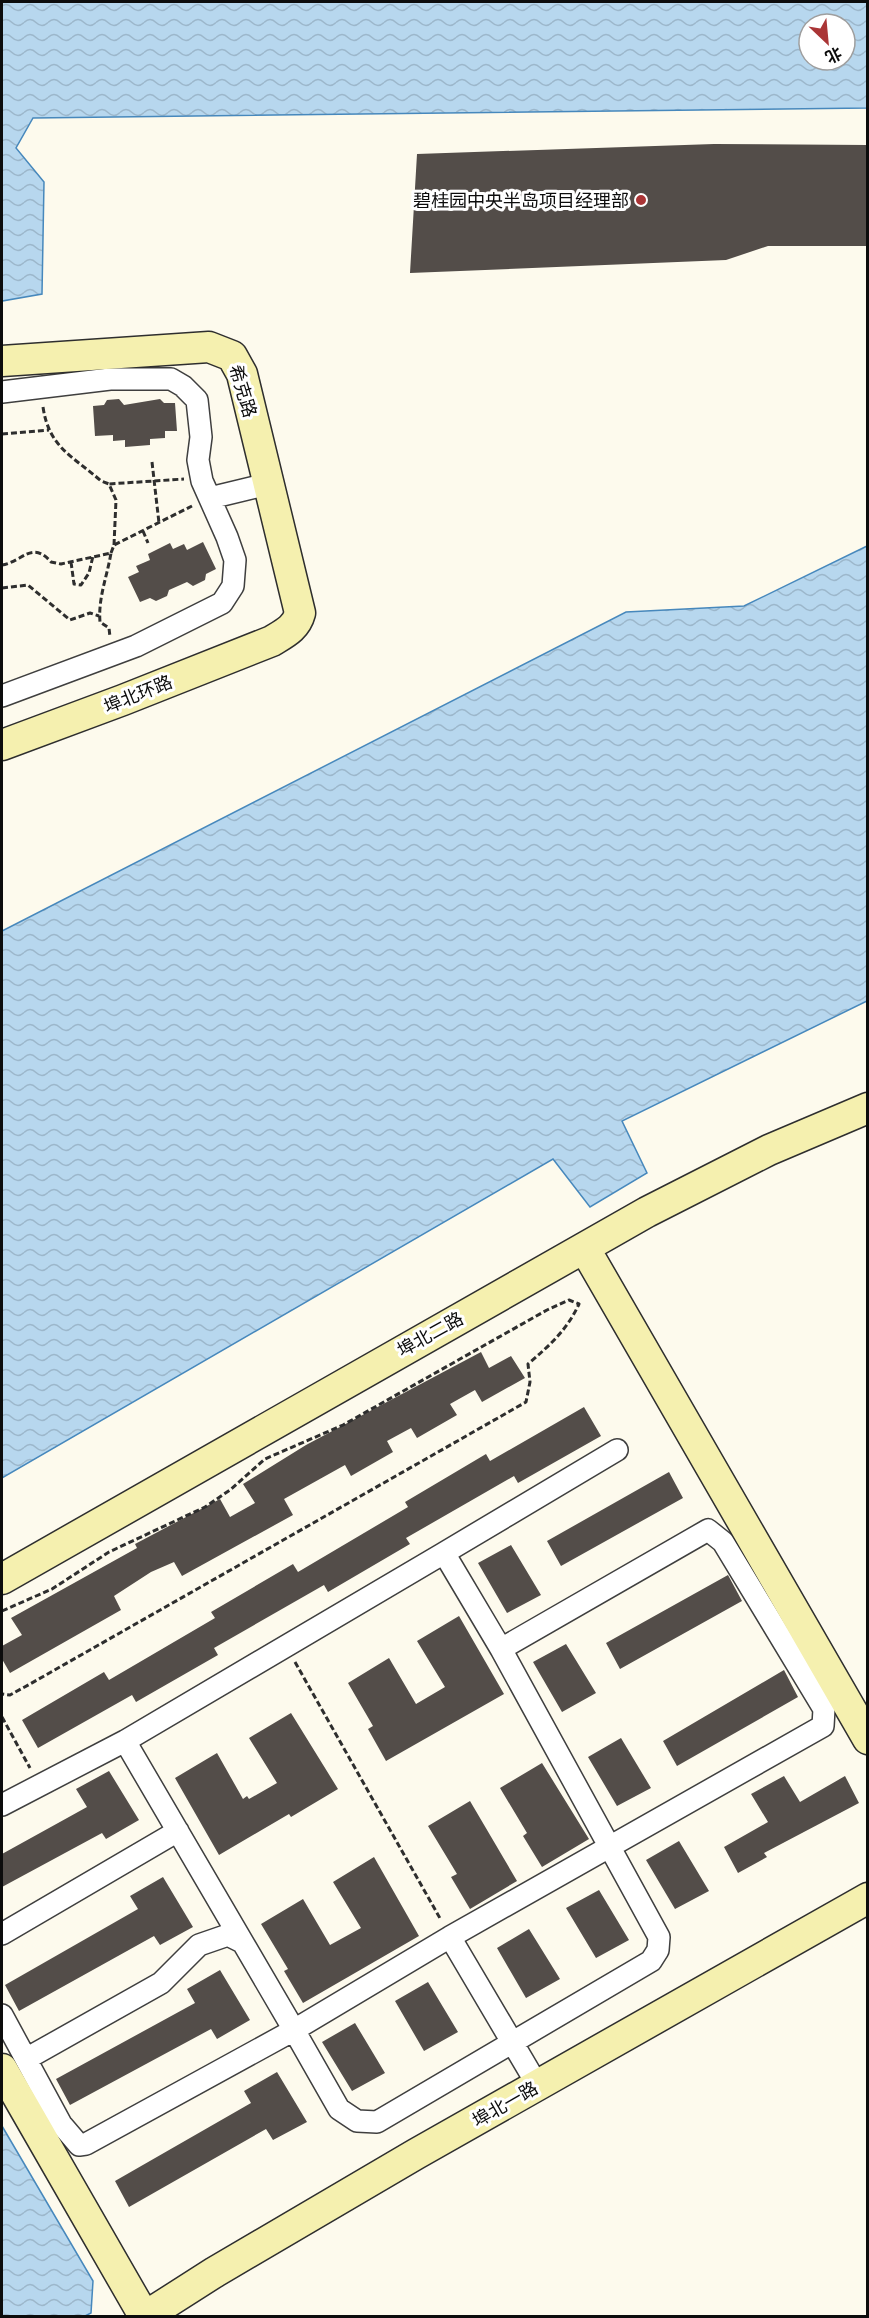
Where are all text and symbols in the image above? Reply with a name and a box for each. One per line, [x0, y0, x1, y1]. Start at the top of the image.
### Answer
north arrow [797, 12, 857, 72]
text: 北 [822, 43, 845, 68]
place label: 碧桂园中央半岛项目经理部 [413, 189, 629, 212]
marker: 碧桂园中央半岛项目经理部 [634, 193, 648, 207]
street label: 希克路 [224, 362, 262, 420]
street label: 埠北环路 [100, 670, 176, 718]
street label: 埠北二路 [393, 1306, 467, 1362]
street label: 埠北一路 [468, 2076, 542, 2132]

